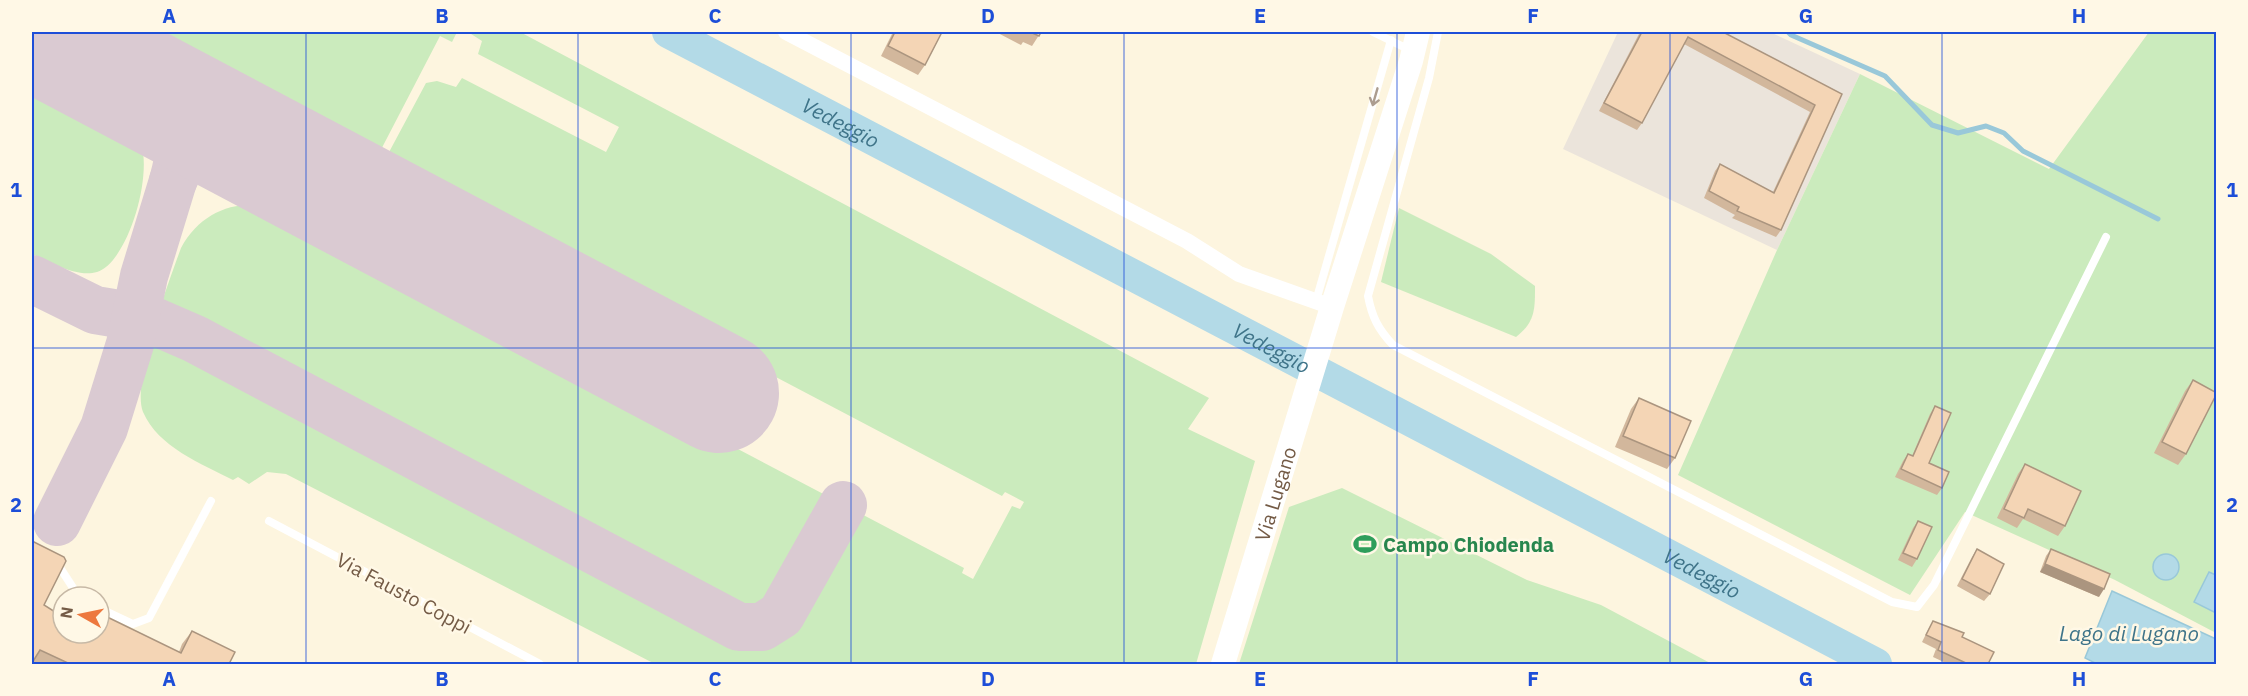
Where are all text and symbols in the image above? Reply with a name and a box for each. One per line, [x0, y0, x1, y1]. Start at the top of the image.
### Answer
text: A [162, 2, 176, 29]
text: B [435, 2, 449, 29]
text: C [708, 2, 722, 29]
text: D [981, 2, 995, 29]
text: E [1254, 2, 1266, 29]
text: F [1527, 2, 1539, 29]
text: G [1799, 2, 1813, 29]
text: H [2072, 2, 2086, 29]
one-way arrow [1369, 87, 1380, 106]
water label: Vedeggio [797, 91, 885, 154]
text: 1 [10, 176, 22, 203]
text: 1 [2226, 176, 2238, 203]
water label: Vedeggio [1228, 316, 1315, 380]
street label: Via Lugano [1248, 443, 1302, 544]
text: 2 [10, 491, 22, 518]
text: 2 [2226, 491, 2238, 518]
sports icon: Campo Chiodenda [1352, 531, 1378, 557]
place label: Campo Chiodenda [1383, 531, 1554, 558]
water label: Vedeggio [1658, 541, 1746, 605]
street label: Via Fausto Coppi [332, 546, 476, 640]
north arrow [51, 585, 111, 645]
text: N [55, 605, 77, 620]
water label: Lago di Lugano [2059, 619, 2199, 647]
text: A [162, 665, 176, 692]
text: B [435, 665, 449, 692]
text: C [708, 665, 722, 692]
text: D [981, 665, 995, 692]
text: E [1254, 665, 1266, 692]
text: F [1527, 665, 1539, 692]
text: G [1799, 665, 1813, 692]
text: H [2072, 665, 2086, 692]

